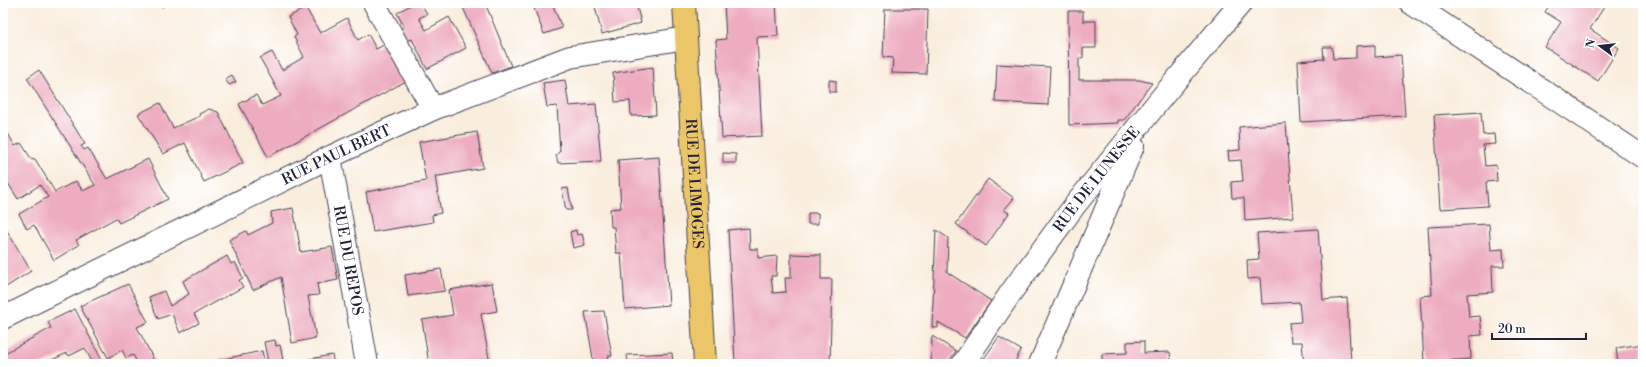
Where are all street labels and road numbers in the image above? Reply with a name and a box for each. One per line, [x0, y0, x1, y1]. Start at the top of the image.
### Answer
street label: RUE DE LIMOGES [681, 118, 708, 249]
street label: RUE PAUL BERT [278, 120, 394, 189]
street label: RUE DE LUNESSE [1049, 122, 1144, 236]
street label: RUE DU REPOS [329, 204, 368, 317]

